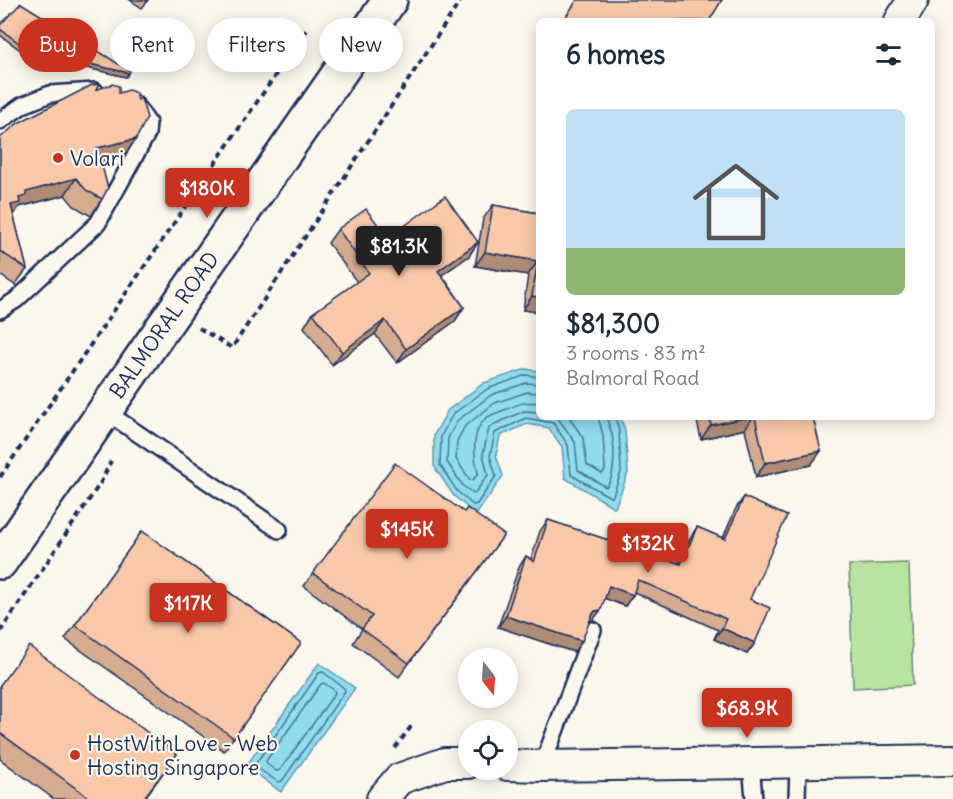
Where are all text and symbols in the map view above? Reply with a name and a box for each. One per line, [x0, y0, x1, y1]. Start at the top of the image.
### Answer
chip: Buy [18, 18, 98, 72]
chip: Rent [110, 18, 195, 72]
chip: Filters [207, 18, 307, 72]
chip: New [319, 18, 403, 72]
text: 6 homes [566, 38, 665, 71]
icon: filters [872, 38, 905, 71]
place label: Volari [70, 145, 124, 172]
icon: home [682, 148, 790, 256]
marker: Volari [51, 151, 65, 165]
pin: $180K [165, 168, 249, 219]
text: $180K [179, 175, 235, 200]
pin: $81.3K [350, 226, 448, 277]
text: $81.3K [370, 233, 428, 258]
street label: BALMORAL ROAD [103, 246, 225, 404]
text: $81,300 [566, 307, 660, 340]
text: 3 rooms · 83 m² [566, 340, 706, 365]
text: Balmoral Road [566, 365, 699, 390]
pin: $145K [365, 509, 449, 560]
text: $145K [380, 516, 434, 541]
pin: $132K [606, 523, 690, 574]
text: $132K [621, 530, 675, 555]
pin: $117K [146, 583, 230, 634]
text: $117K [164, 590, 212, 615]
north arrow [458, 648, 518, 708]
map controls [458, 648, 518, 780]
pin: $68.9K [698, 688, 796, 739]
text: $68.9K [716, 695, 778, 720]
button: locate [458, 720, 518, 780]
place label: HostWithLove - Web Hosting Singapore [87, 730, 278, 781]
marker: HostWithLove - Web Hosting Singapore [68, 748, 82, 762]

